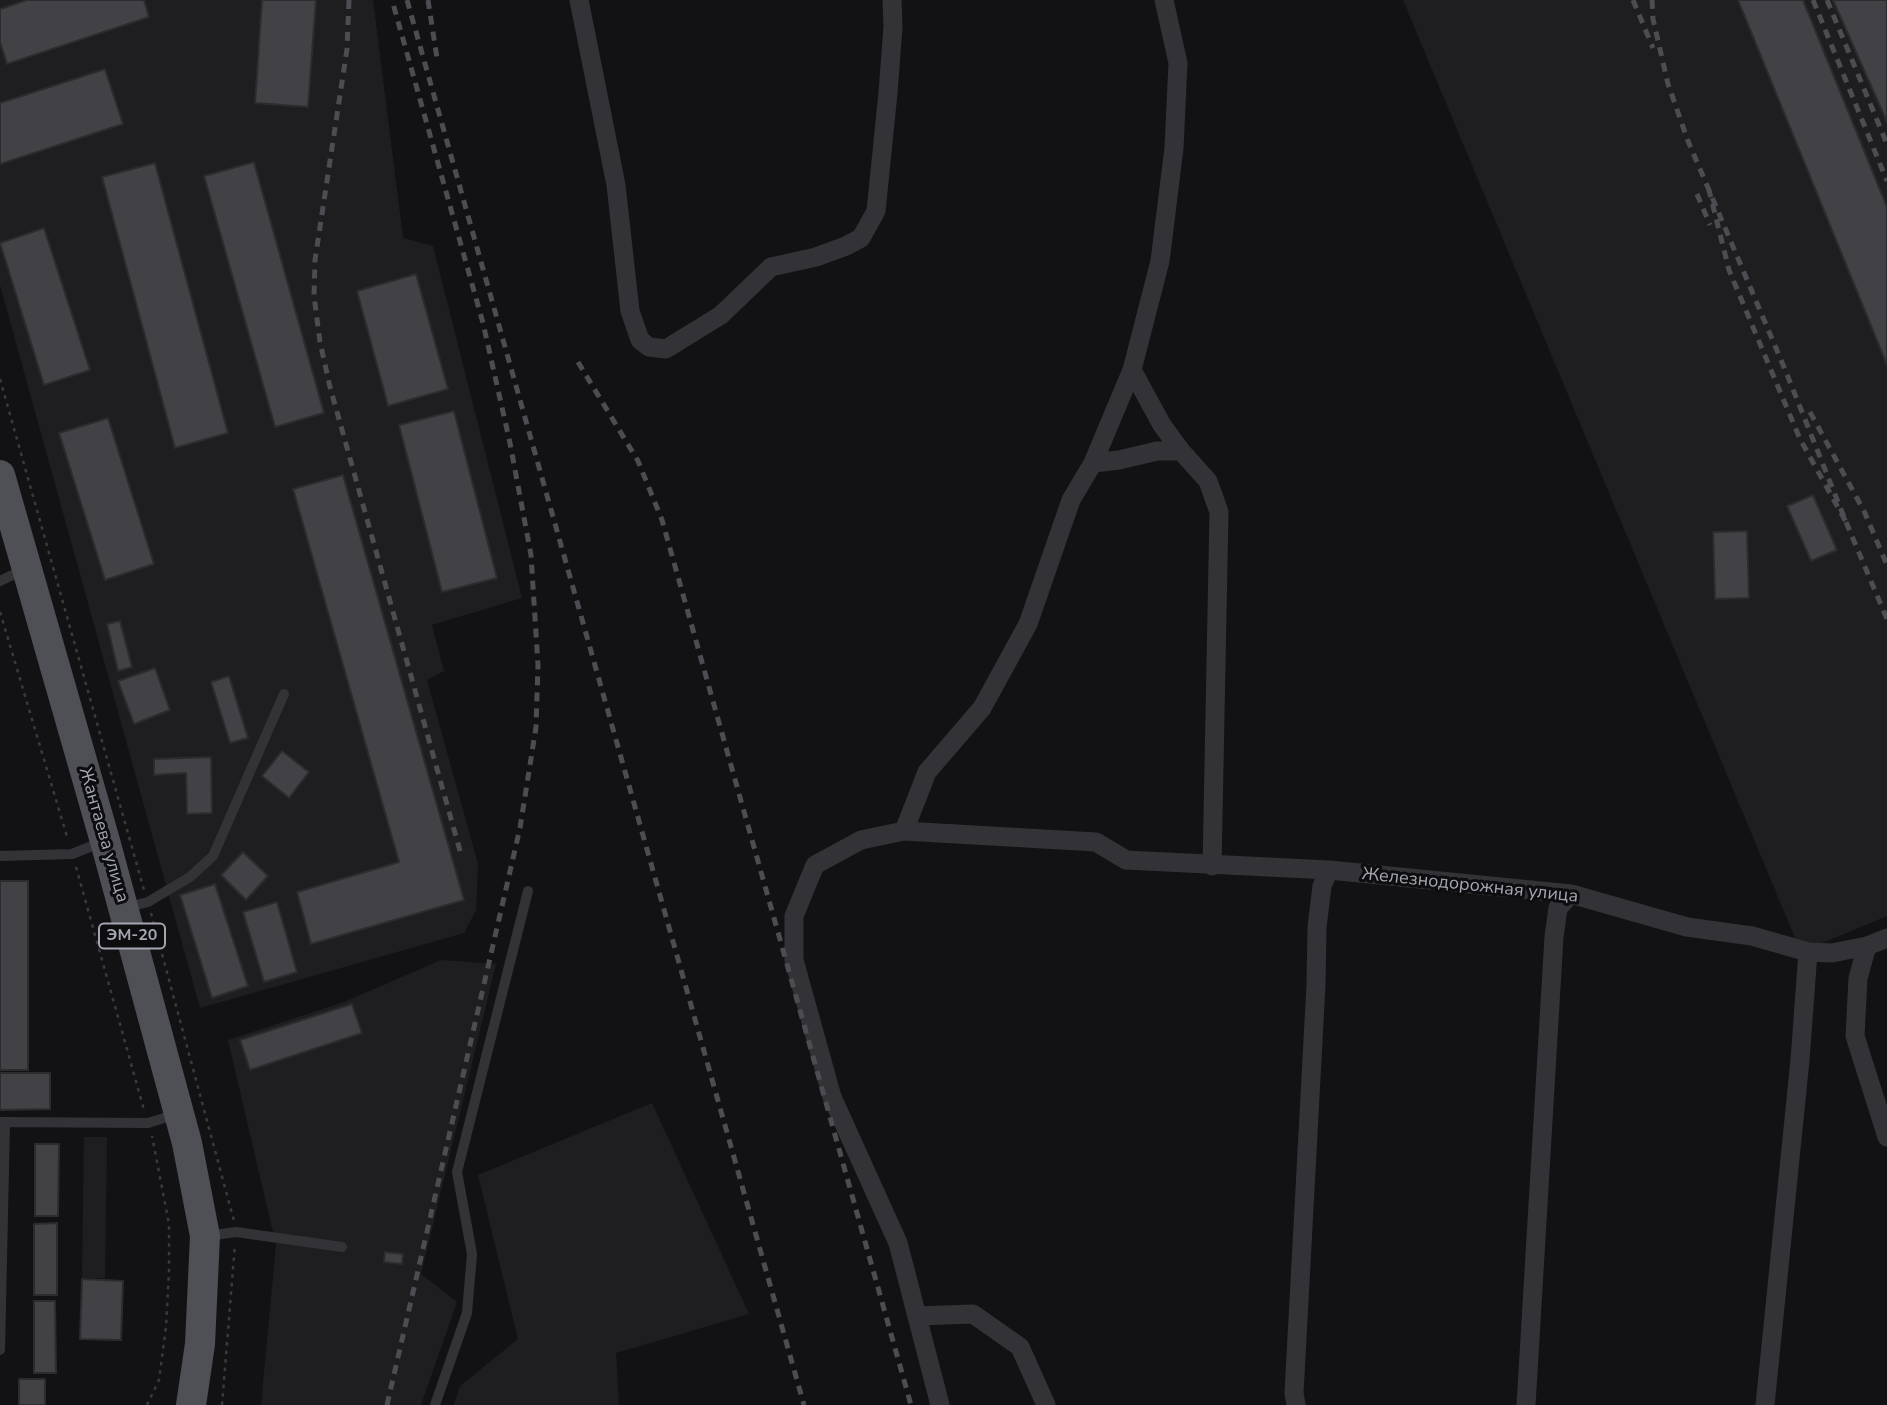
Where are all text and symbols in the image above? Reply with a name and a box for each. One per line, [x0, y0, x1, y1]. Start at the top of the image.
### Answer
street label: Жантаева улица [73, 765, 133, 905]
street label: Железнодорожная улица [1361, 864, 1579, 908]
road number: ЭМ-20 [99, 924, 165, 948]

